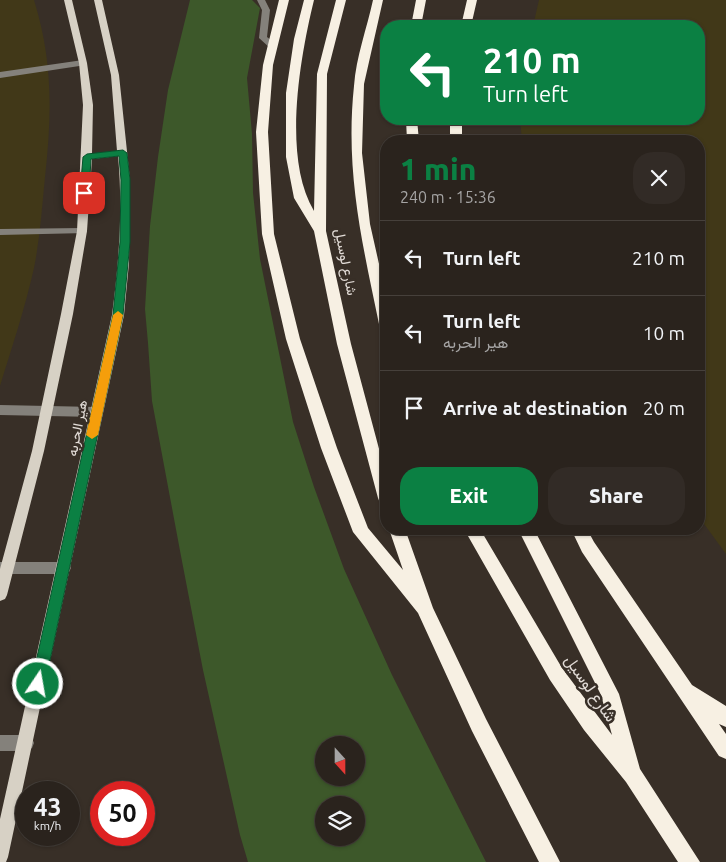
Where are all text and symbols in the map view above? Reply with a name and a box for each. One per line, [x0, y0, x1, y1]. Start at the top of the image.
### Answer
icon: left [400, 40, 465, 105]
text: 210 m [483, 40, 581, 80]
text: Turn left [483, 81, 568, 106]
text: 1 min [400, 152, 476, 186]
button: close [633, 152, 685, 204]
pin [63, 172, 105, 214]
icon: arrive [70, 179, 98, 207]
text: 240 m · 15:36 [400, 188, 496, 206]
street label: شارع لوسيل [329, 227, 360, 297]
icon: left [400, 244, 428, 272]
text: Turn left [443, 247, 521, 269]
text: 210 m [632, 247, 685, 269]
text: Turn left [443, 310, 521, 332]
icon: left [400, 319, 428, 347]
text: 10 m [643, 322, 685, 344]
text: هير الحربه [443, 333, 508, 351]
icon: arrive [400, 394, 428, 422]
text: Arrive at destination [443, 397, 628, 419]
text: 20 m [643, 397, 685, 419]
street label: هير الحربه [64, 398, 91, 458]
button: Exit [400, 467, 538, 525]
button: Share [548, 467, 685, 525]
street label: شارع لوسيل [559, 651, 621, 727]
position arrow [11, 657, 63, 709]
north arrow [315, 736, 365, 786]
map controls [315, 736, 365, 846]
speed limit sign: 50 [90, 781, 155, 846]
text: 43 [33, 793, 62, 821]
button: layers [315, 796, 365, 846]
text: km/h [34, 819, 61, 832]

